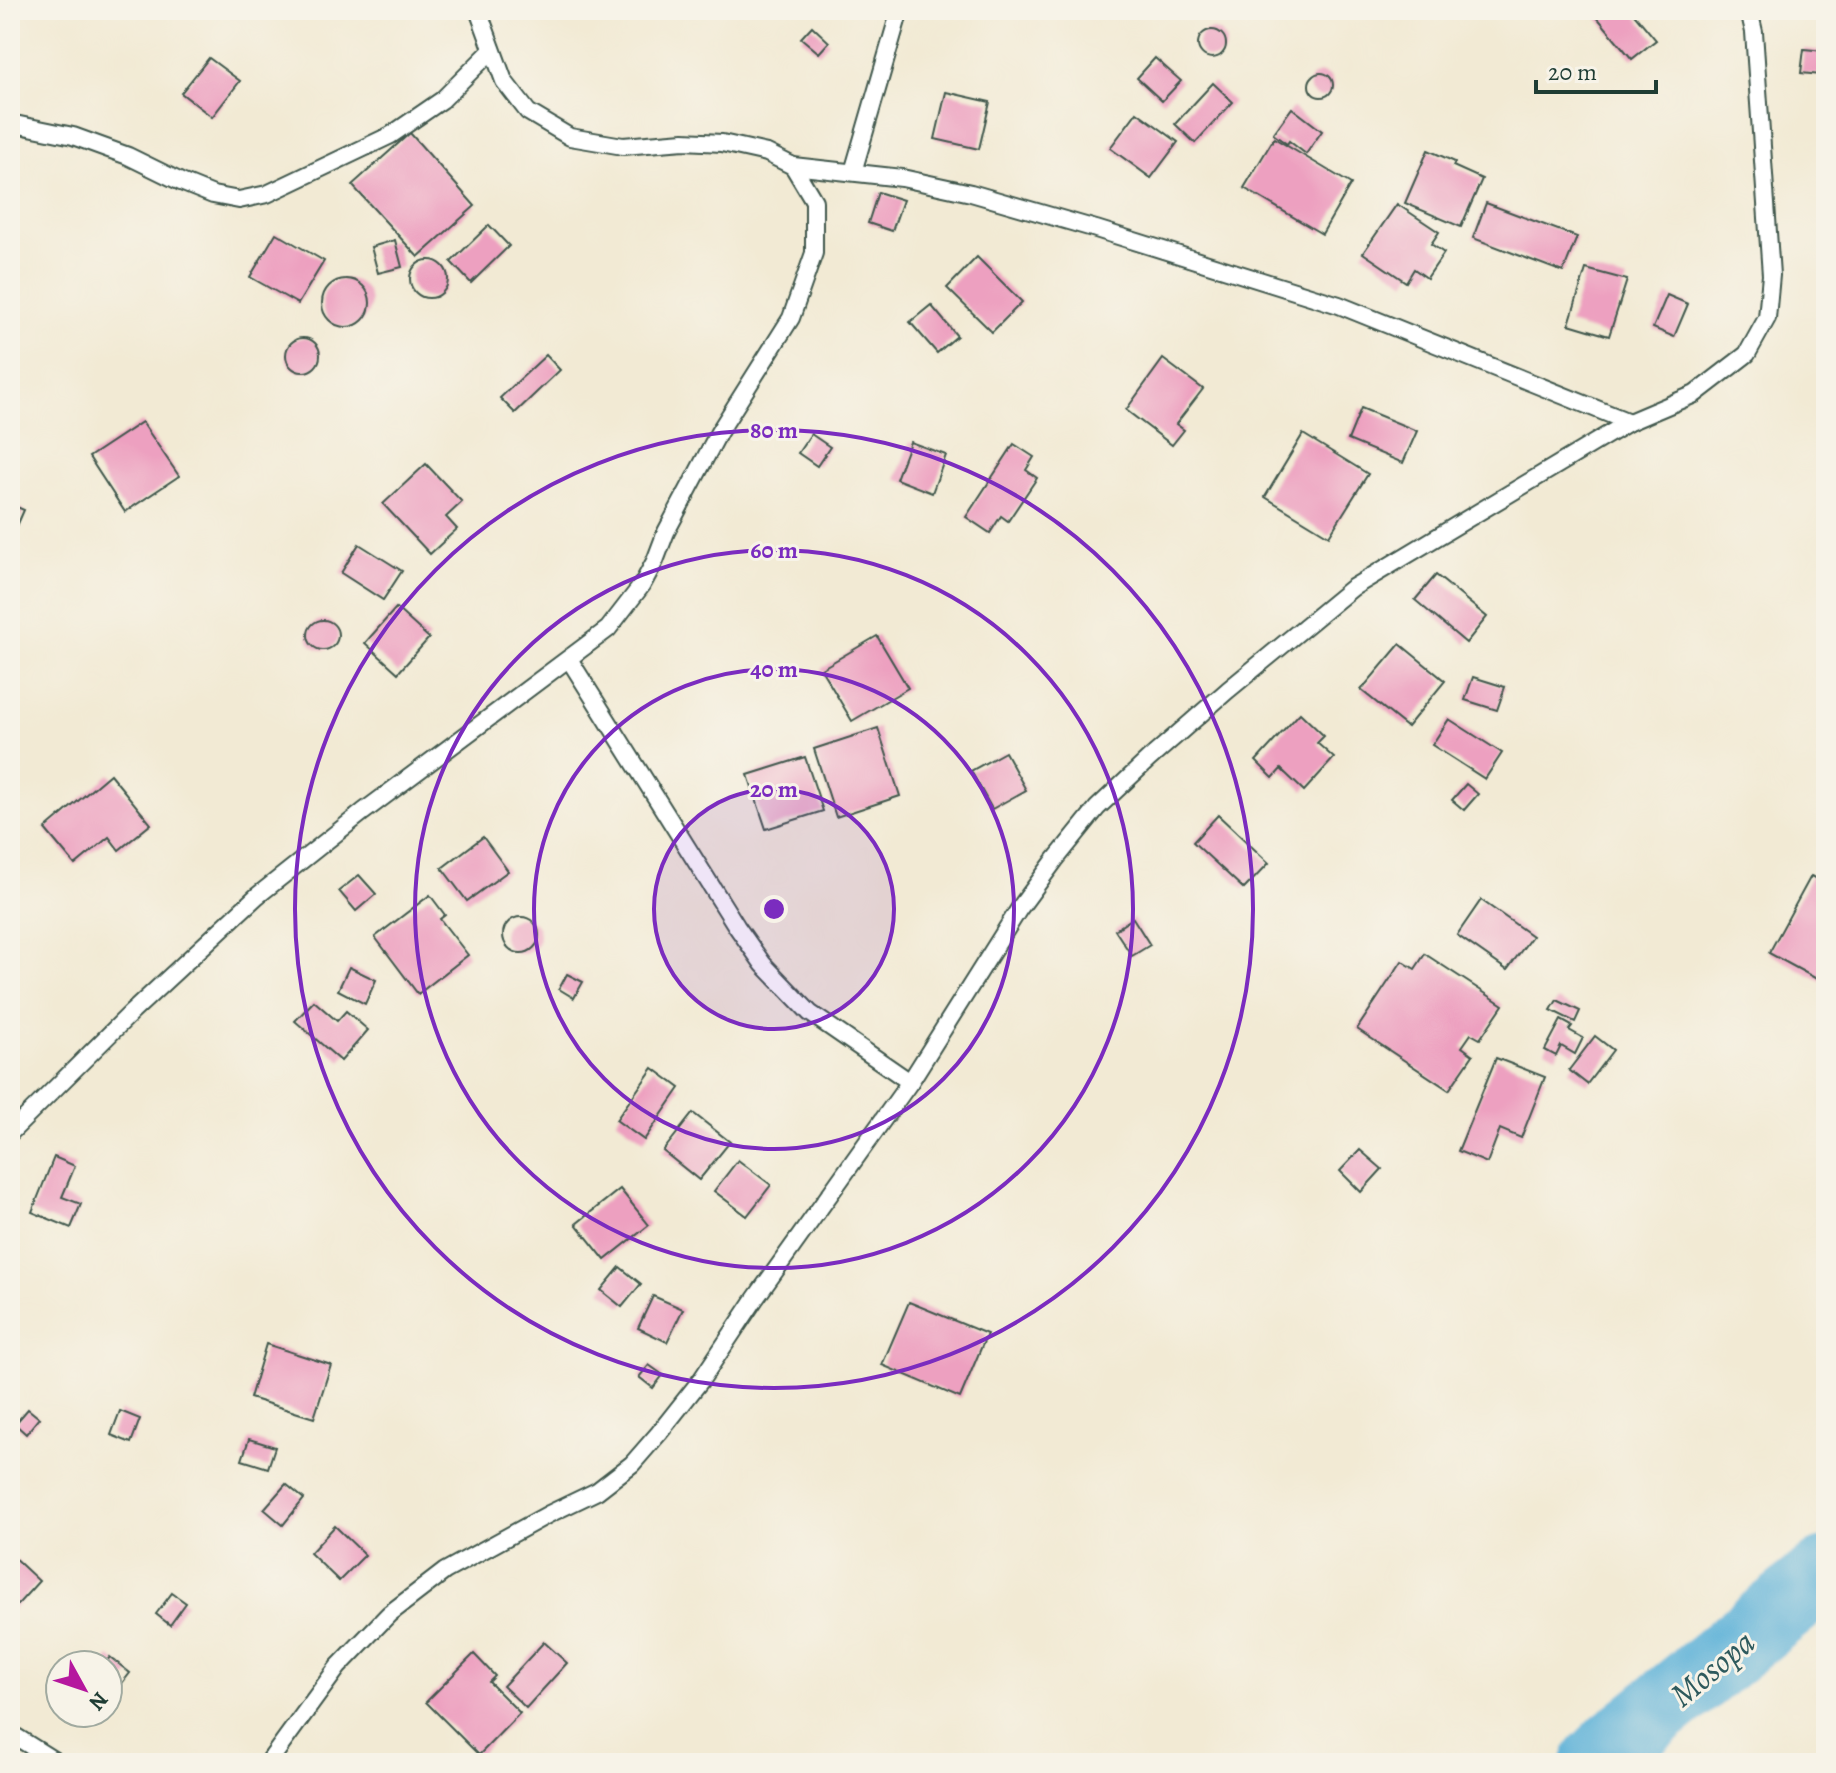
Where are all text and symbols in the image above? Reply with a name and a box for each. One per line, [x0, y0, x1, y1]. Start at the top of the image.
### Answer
scale bar [1536, 44, 1656, 94]
text: 20 m [1548, 56, 1597, 88]
text: 80 m [750, 414, 798, 446]
text: 60 m [750, 534, 798, 566]
text: 40 m [750, 653, 798, 685]
text: 20 m [750, 773, 798, 805]
centre of rings [760, 895, 788, 923]
water label: Mosopa [1660, 1619, 1765, 1718]
north arrow [44, 1649, 124, 1729]
text: N [82, 1685, 115, 1717]

